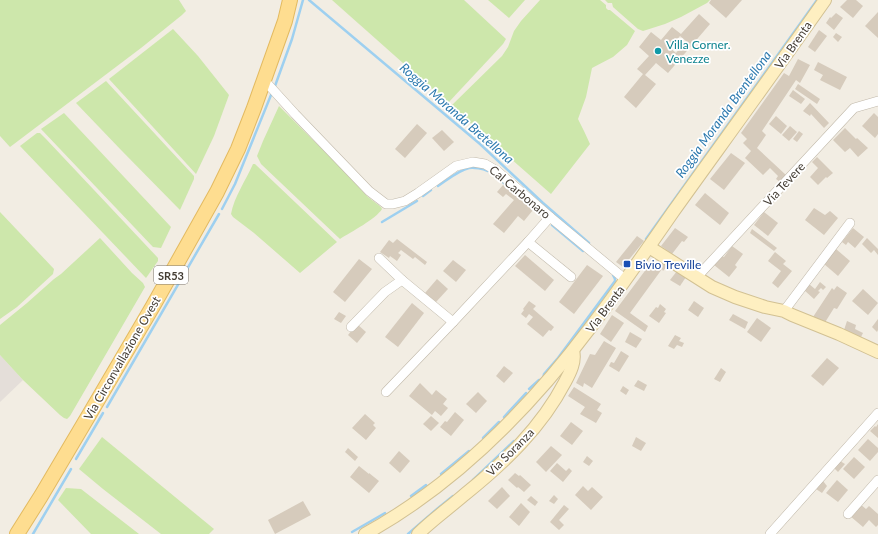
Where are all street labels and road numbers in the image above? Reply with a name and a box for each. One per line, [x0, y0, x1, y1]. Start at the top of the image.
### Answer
street label: Via Brenta [771, 18, 815, 72]
street label: Via Tevere [760, 159, 808, 209]
street label: Cal Carbonaro [486, 162, 554, 222]
road number: SR53 [154, 266, 188, 284]
street label: Via Brenta [582, 282, 628, 335]
street label: Via Circonvallazione Ovest [80, 293, 164, 423]
street label: Via Soranza [483, 425, 537, 479]

